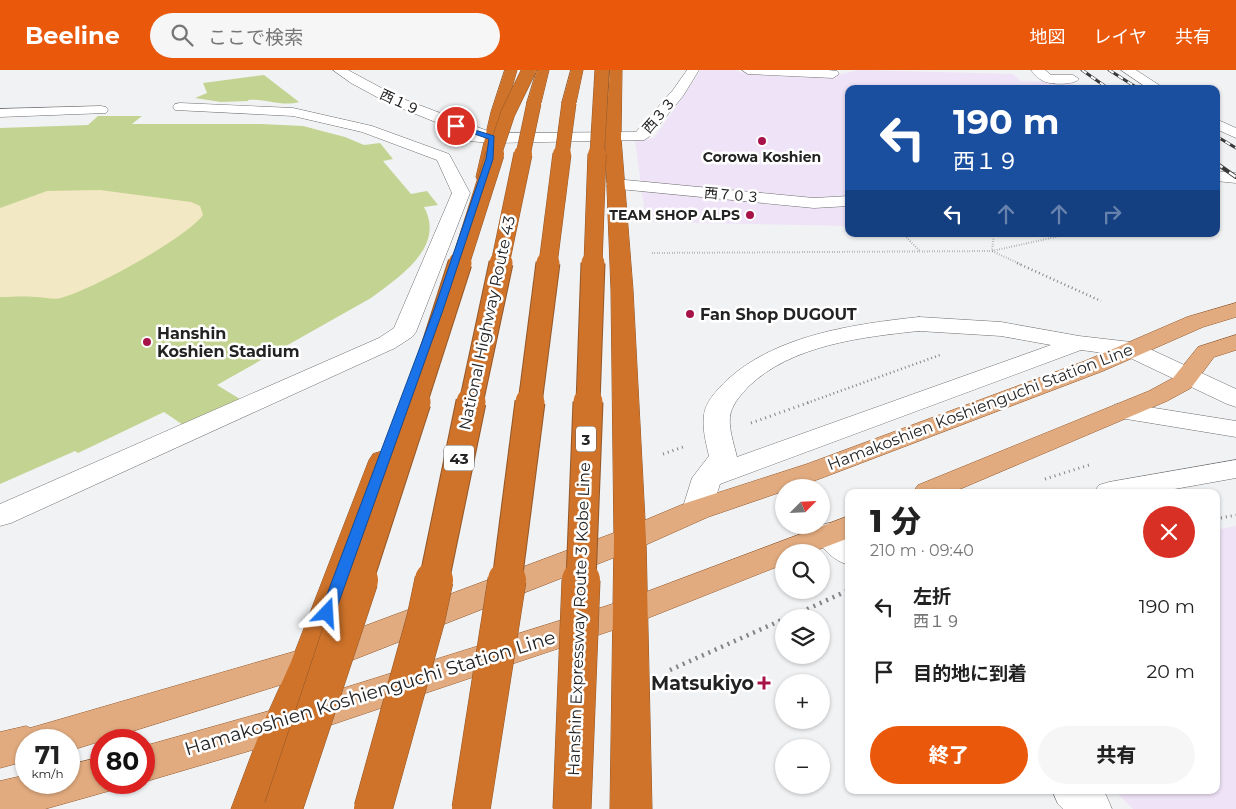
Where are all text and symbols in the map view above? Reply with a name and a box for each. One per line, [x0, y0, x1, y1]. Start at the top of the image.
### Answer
search box [150, 13, 500, 58]
text: Beeline [25, 21, 120, 50]
icon: search [168, 21, 196, 49]
text: ここで検索 [208, 26, 303, 49]
text: 地図 [1030, 26, 1066, 48]
text: レイヤ [1094, 26, 1147, 48]
text: 共有 [1175, 26, 1211, 48]
street label: 西１９ [377, 85, 423, 119]
street label: 西３３ [638, 93, 680, 137]
text: 190 m [953, 100, 1059, 143]
pin [435, 105, 477, 147]
icon: left [870, 105, 935, 170]
icon: arrive [442, 112, 470, 140]
marker: Corowa Koshien [756, 135, 768, 147]
place label: Corowa Koshien [703, 148, 821, 166]
text: 西１９ [953, 148, 1019, 175]
street label: 西７０３ [703, 184, 761, 206]
icon: left [939, 200, 967, 228]
icon: ahead [992, 200, 1020, 228]
icon: ahead [1045, 200, 1073, 228]
icon: right [1098, 200, 1126, 228]
place label: TEAM SHOP ALPS [609, 206, 740, 224]
marker: TEAM SHOP ALPS [744, 209, 756, 221]
street label: National Highway Route 43 [455, 214, 519, 432]
place label: Fan Shop DUGOUT [700, 305, 857, 324]
marker: Fan Shop DUGOUT [684, 308, 696, 320]
place label: Hanshin Koshien Stadium [157, 324, 300, 361]
marker: Hanshin Koshien Stadium [141, 336, 153, 348]
street label: Hamakoshien Koshienguchi Station Line [825, 340, 1135, 474]
road number: 3 [576, 426, 596, 452]
road number: 43 [444, 446, 474, 470]
street label: Hanshin Expressway Route 3 Kobe Line [564, 462, 594, 776]
north arrow [775, 479, 830, 534]
map controls [775, 479, 830, 794]
text: 1 分 [870, 503, 921, 540]
button: close [1143, 506, 1195, 558]
text: 210 m · 09:40 [870, 541, 974, 560]
button: search [775, 544, 830, 599]
text: 左折 [913, 585, 951, 608]
position arrow [300, 586, 352, 638]
icon: left [870, 593, 898, 621]
text: 190 m [1139, 595, 1195, 618]
button: layers [775, 609, 830, 664]
text: 西１９ [913, 612, 961, 631]
street label: Hamakoshien Koshienguchi Station Line [182, 625, 558, 761]
icon: arrive [870, 658, 898, 686]
text: 20 m [1147, 660, 1195, 683]
text: 目的地に到着 [913, 662, 1027, 685]
place label: Matsukiyo [651, 672, 754, 695]
button: + [775, 674, 830, 729]
marker: Matsukiyo [758, 677, 770, 689]
button: 終了 [870, 726, 1028, 784]
button: 共有 [1038, 726, 1195, 784]
speed limit sign: 80 [90, 729, 155, 794]
button: − [775, 739, 830, 794]
text: 71 [35, 740, 60, 770]
text: km/h [31, 766, 64, 781]

